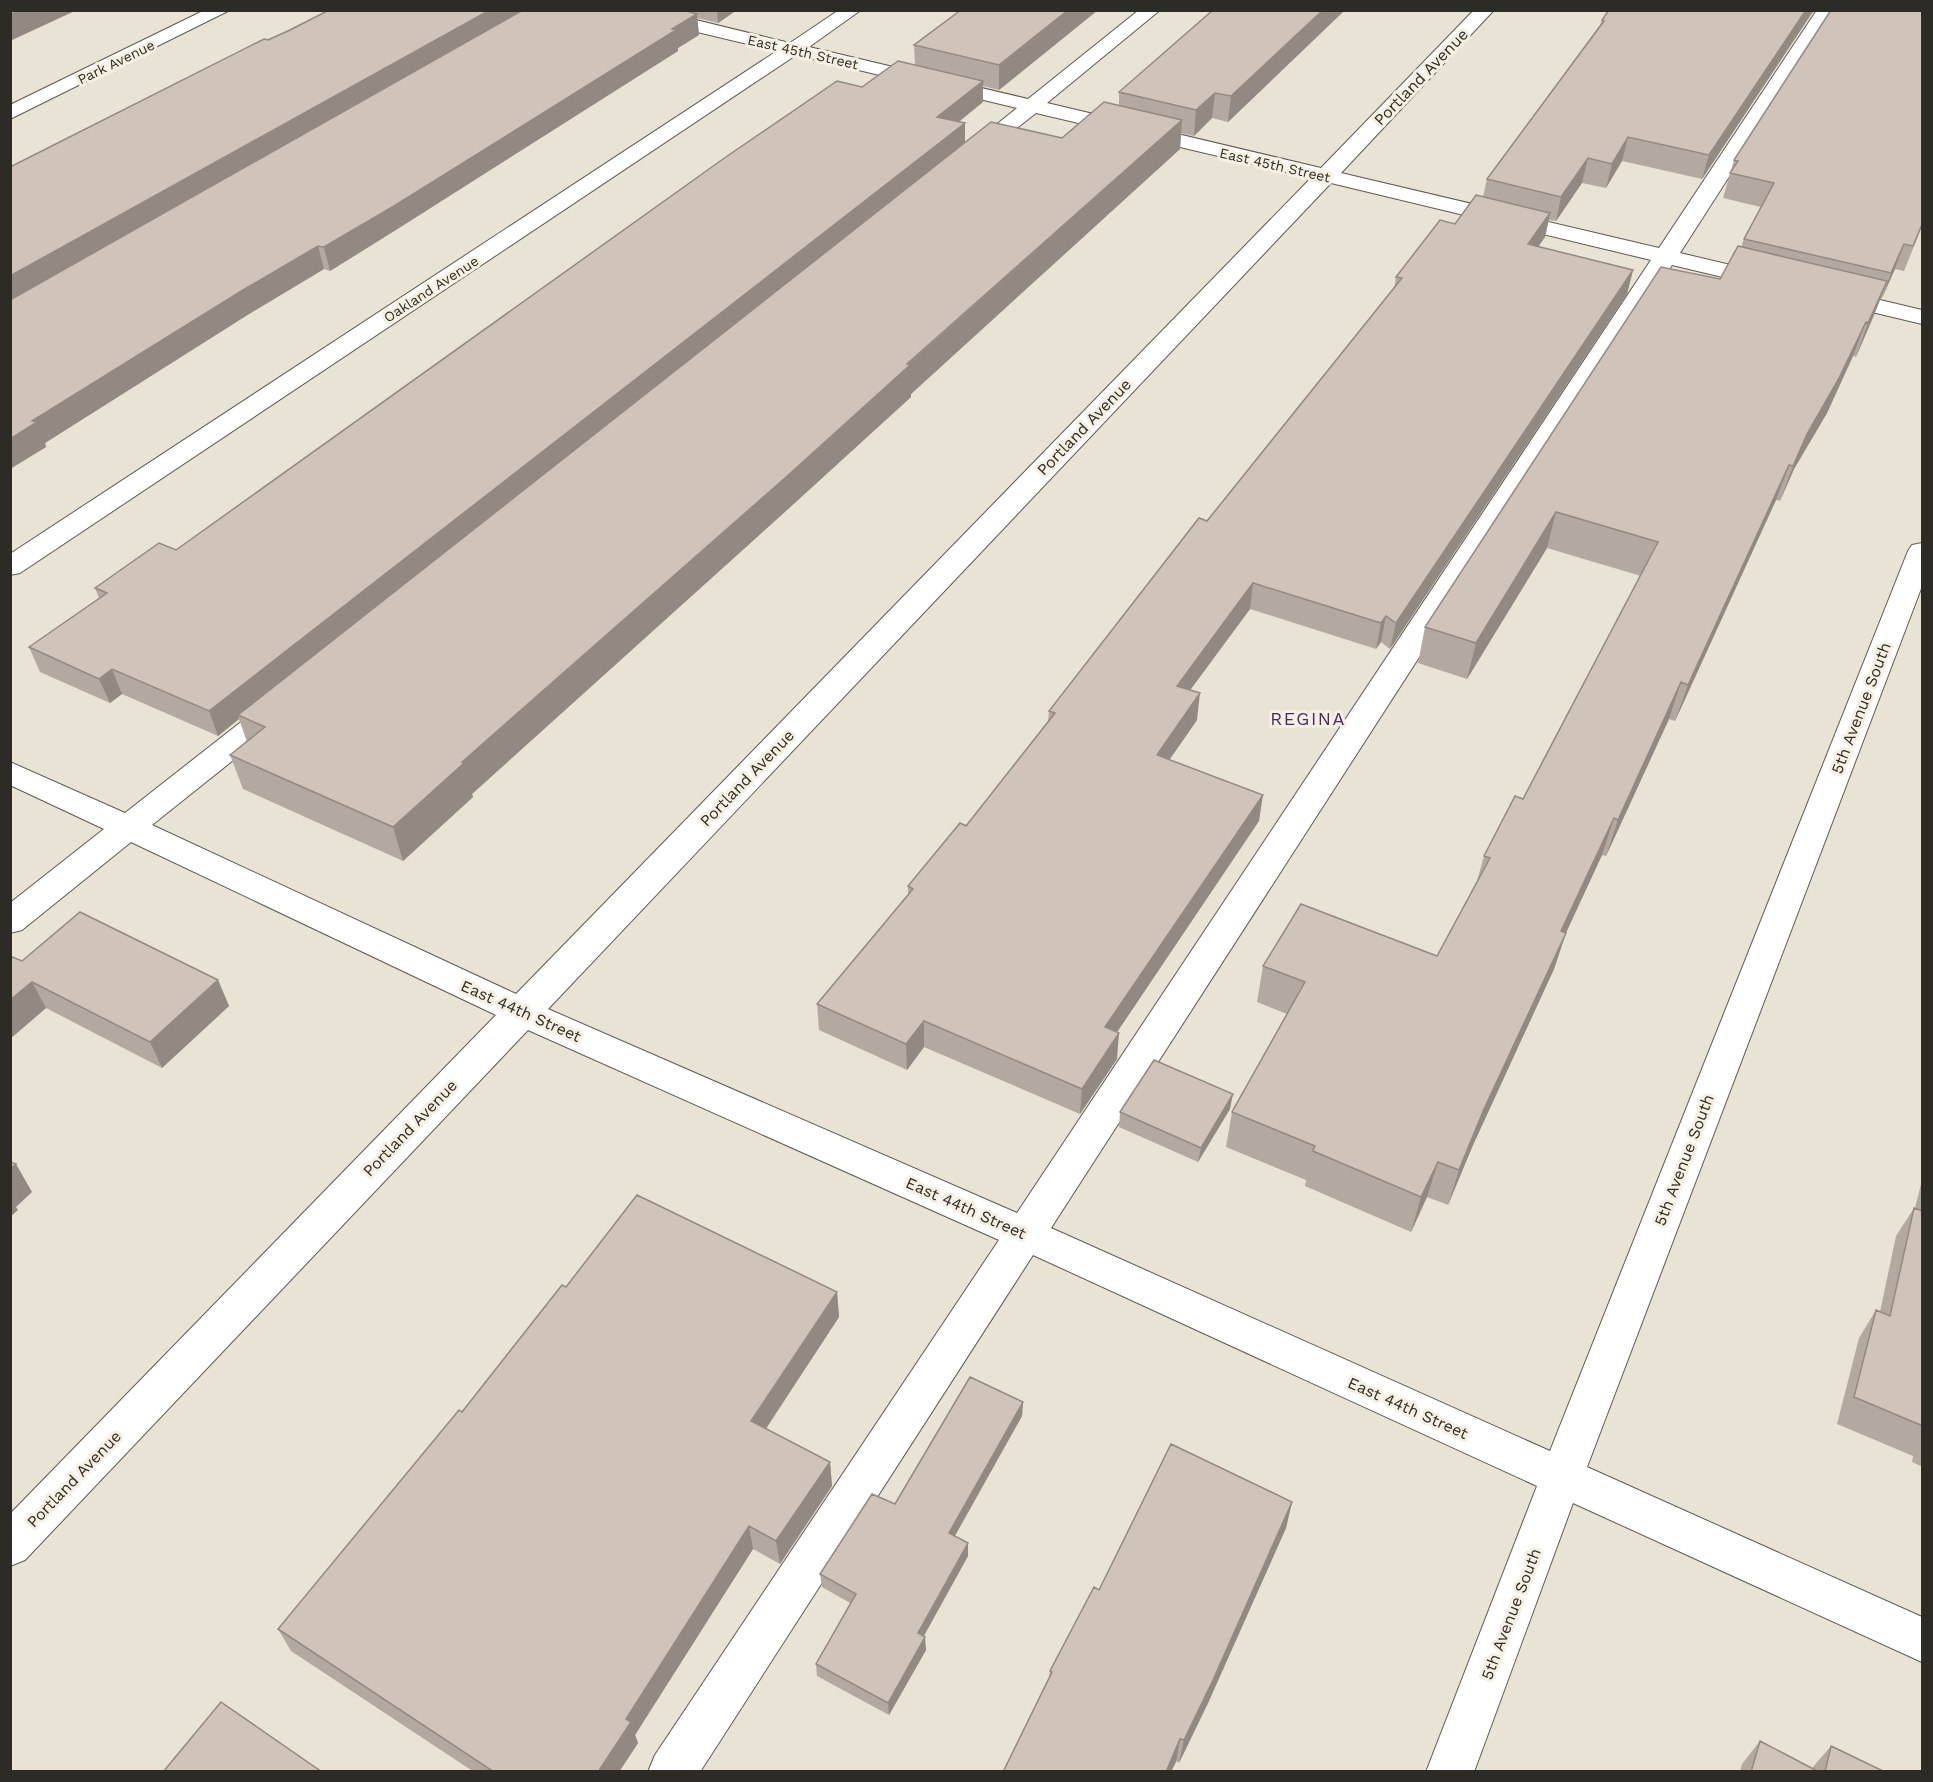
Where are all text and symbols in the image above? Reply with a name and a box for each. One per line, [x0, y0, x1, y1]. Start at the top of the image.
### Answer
street label: Portland Avenue [1370, 25, 1472, 129]
street label: East 45th Street [746, 31, 860, 73]
street label: Park Avenue [75, 36, 157, 88]
street label: East 45th Street [1218, 144, 1332, 186]
street label: Oakland Avenue [381, 252, 481, 326]
street label: Portland Avenue [1033, 375, 1135, 479]
street label: 5th Avenue South [1827, 640, 1895, 776]
district label: REGINA [1270, 708, 1346, 729]
street label: Portland Avenue [696, 726, 798, 830]
street label: East 44th Street [458, 976, 584, 1046]
street label: Portland Avenue [359, 1076, 461, 1180]
street label: 5th Avenue South [1650, 1092, 1718, 1228]
street label: East 44th Street [903, 1173, 1029, 1243]
street label: East 44th Street [1345, 1373, 1471, 1443]
street label: Portland Avenue [23, 1427, 125, 1531]
street label: 5th Avenue South [1477, 1546, 1545, 1682]

